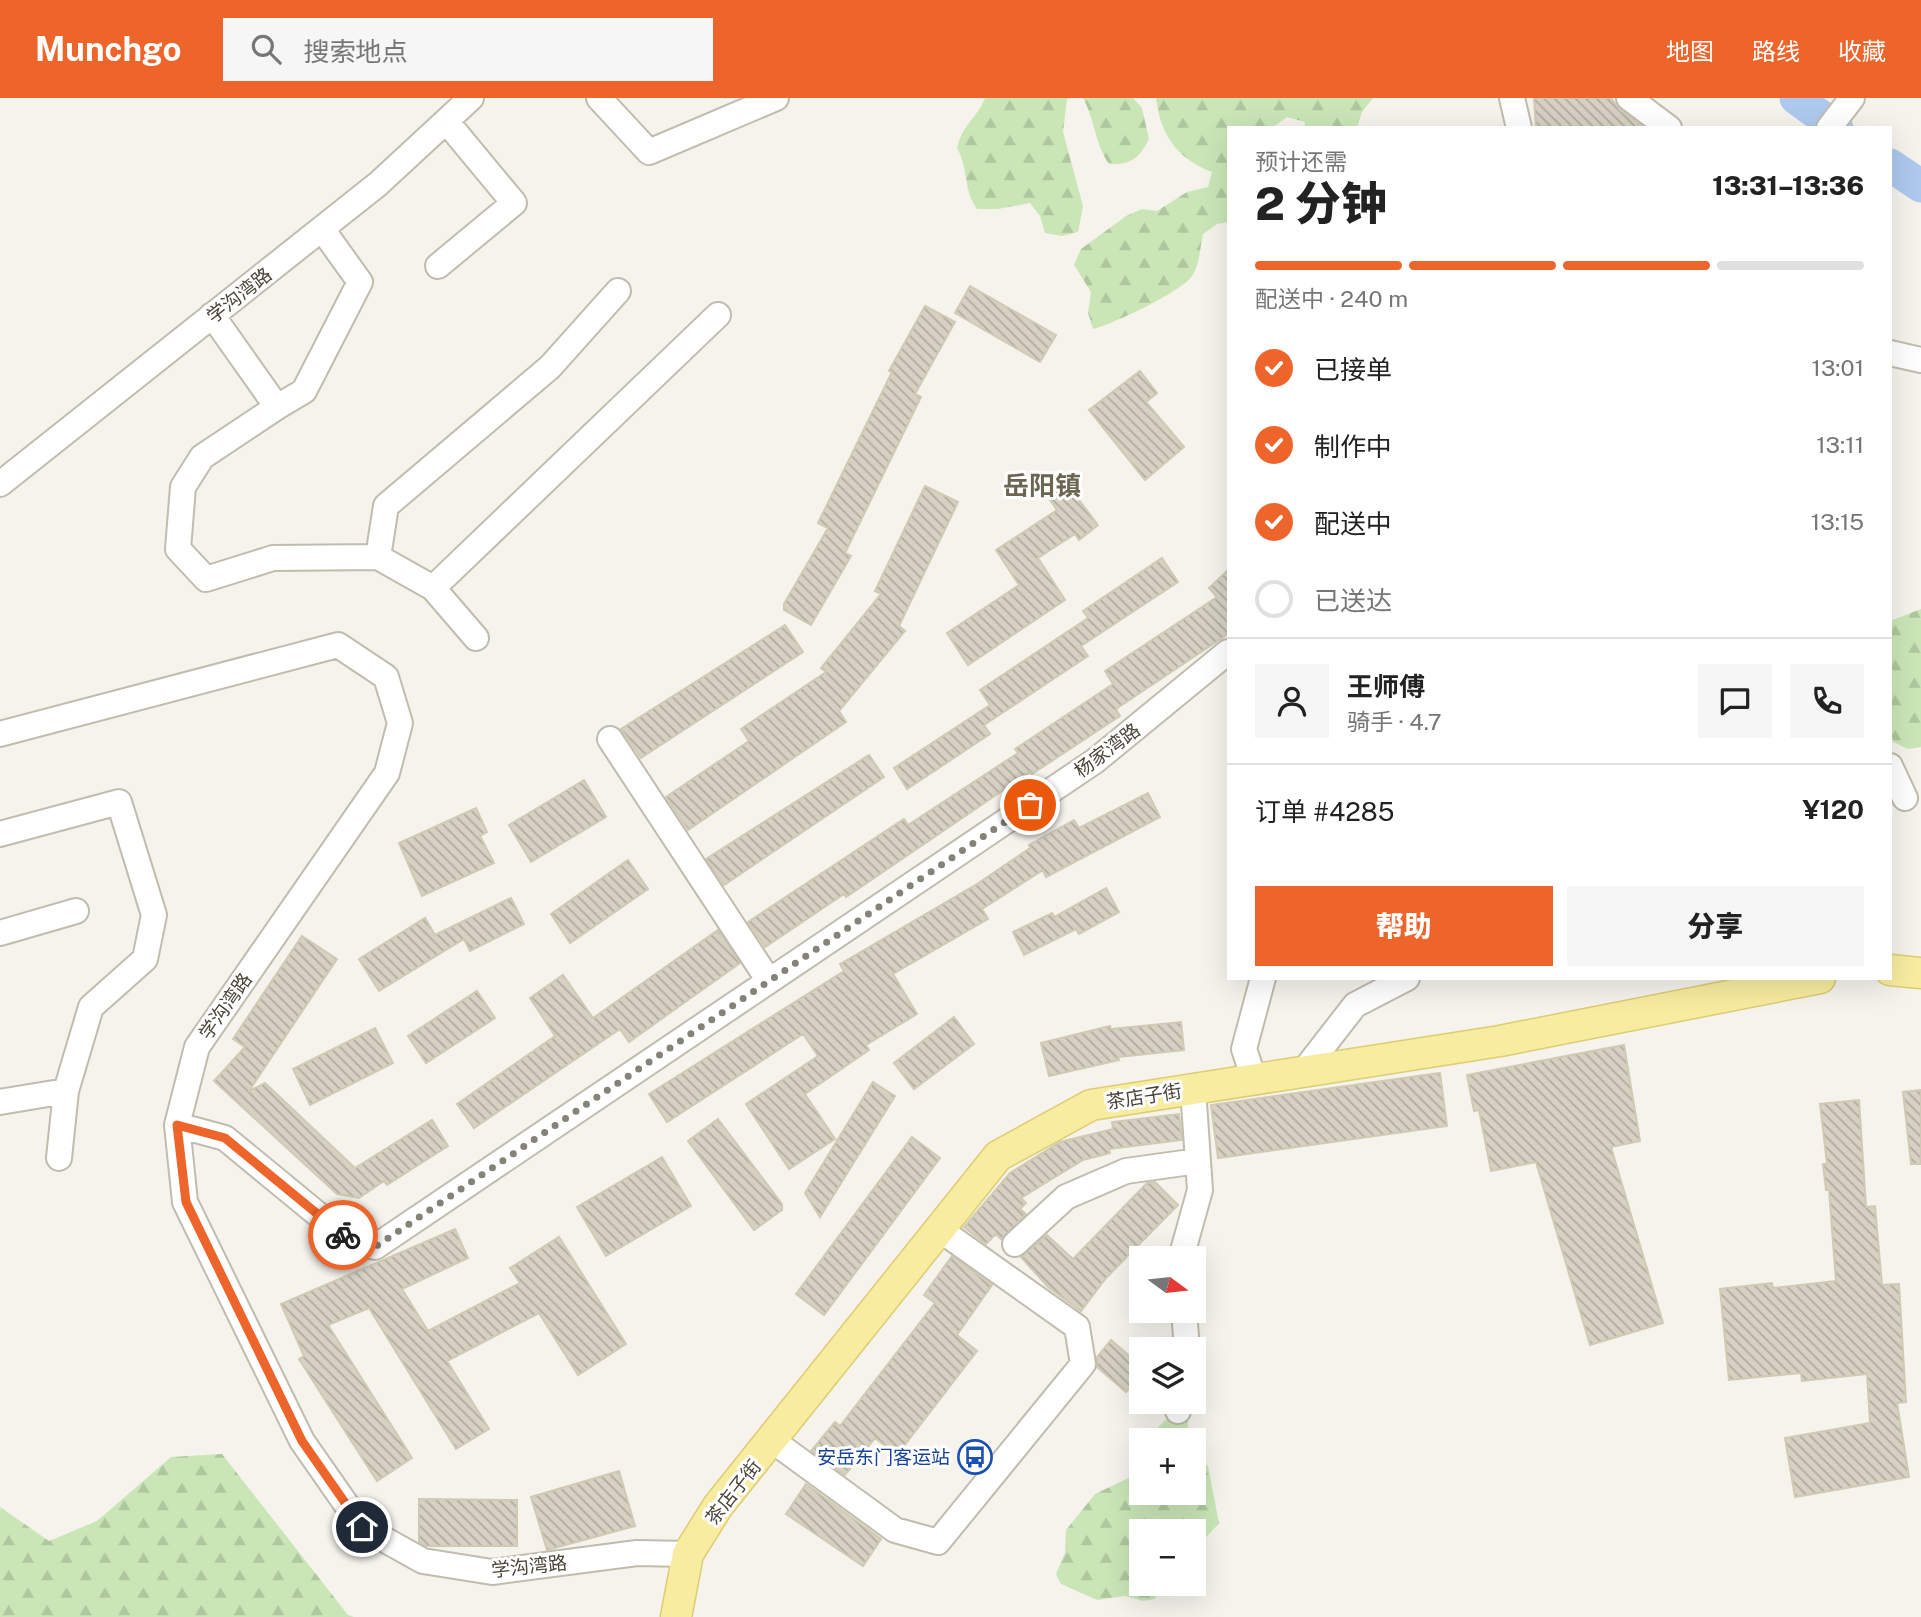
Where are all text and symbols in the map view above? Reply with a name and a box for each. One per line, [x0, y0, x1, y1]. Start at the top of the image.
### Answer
search box [223, 18, 713, 81]
text: Munchgo [35, 30, 181, 68]
icon: search [247, 30, 285, 68]
text: 搜索地点 [303, 36, 407, 67]
text: 地图 [1666, 37, 1714, 65]
text: 路线 [1752, 37, 1800, 65]
text: 收藏 [1838, 37, 1886, 65]
text: 预计还需 [1255, 148, 1347, 175]
text: 13:31–13:36 [1712, 170, 1864, 201]
text: 2 分钟 [1255, 176, 1387, 230]
street label: 学沟湾路 [202, 263, 276, 327]
text: 配送中 · 240 m [1255, 285, 1408, 312]
icon: check [1255, 349, 1293, 387]
text: 已接单 [1314, 354, 1392, 385]
text: 13:01 [1812, 354, 1864, 381]
icon: check [1255, 426, 1293, 464]
text: 制作中 [1314, 431, 1392, 462]
text: 13:11 [1816, 431, 1864, 458]
district label: 岳阳镇 [1003, 470, 1081, 501]
icon: check [1255, 503, 1293, 541]
text: 配送中 [1314, 508, 1392, 539]
text: 13:15 [1811, 508, 1864, 535]
text: 已送达 [1314, 585, 1392, 616]
button: person [1255, 664, 1329, 738]
button: chat [1698, 664, 1772, 738]
button: phone [1790, 664, 1864, 738]
text: 王师傅 [1347, 671, 1425, 702]
text: 骑手 · 4.7 [1347, 708, 1442, 735]
street label: 杨家湾路 [1070, 718, 1144, 782]
pin [1000, 775, 1060, 835]
icon: bag [1011, 786, 1049, 824]
text: ¥120 [1802, 794, 1864, 825]
text: 订单 #4285 [1255, 796, 1394, 827]
button: 帮助 [1255, 886, 1553, 966]
button: 分享 [1567, 886, 1864, 966]
street label: 学沟湾路 [194, 969, 256, 1043]
street label: 茶店子街 [1105, 1079, 1183, 1113]
courier [308, 1200, 378, 1270]
icon: bike [324, 1216, 362, 1254]
north arrow [1129, 1246, 1206, 1323]
map controls [1129, 1246, 1206, 1596]
button: layers [1129, 1337, 1206, 1414]
button: + [1129, 1428, 1206, 1505]
bus stop icon: 安岳东门客运站 [956, 1438, 994, 1476]
place label: 安岳东门客运站 [817, 1446, 950, 1468]
street label: 茶店子街 [701, 1455, 765, 1529]
pin [332, 1497, 392, 1557]
icon: home [343, 1508, 381, 1546]
button: − [1129, 1519, 1206, 1596]
street label: 学沟湾路 [490, 1551, 568, 1581]

